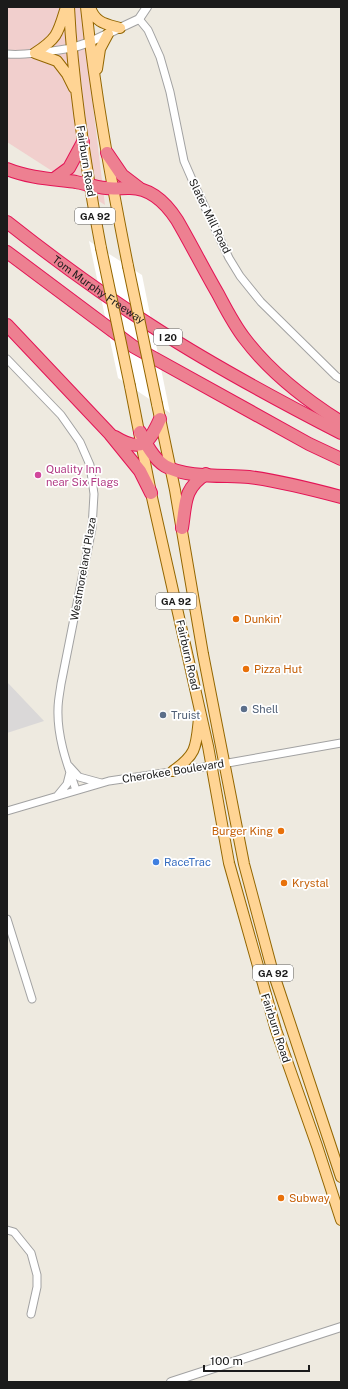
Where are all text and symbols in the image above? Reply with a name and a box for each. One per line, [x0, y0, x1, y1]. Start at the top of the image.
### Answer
street label: Fairburn Road [74, 125, 98, 197]
street label: Slater Mill Road [187, 177, 233, 255]
road number: GA 92 [75, 208, 115, 224]
street label: Tom Murphy Freeway [50, 253, 147, 326]
road number: I 20 [154, 329, 182, 345]
place label: Quality Inn near Six Flags [46, 463, 119, 488]
marker: Quality Inn near Six Flags [33, 470, 43, 480]
street label: Westmoreland Plaza [68, 516, 98, 622]
road number: GA 92 [156, 593, 196, 609]
place label: Dunkin' [244, 613, 282, 625]
marker: Dunkin' [231, 614, 241, 624]
street label: Fairburn Road [174, 619, 202, 691]
place label: Pizza Hut [254, 663, 302, 675]
marker: Pizza Hut [241, 664, 251, 674]
place label: Shell [252, 703, 278, 715]
marker: Shell [239, 704, 249, 714]
place label: Truist [171, 709, 200, 721]
marker: Truist [158, 710, 168, 720]
street label: Cherokee Boulevard [121, 757, 225, 785]
place label: Burger King [212, 825, 273, 837]
marker: Burger King [276, 826, 286, 836]
place label: RaceTrac [164, 856, 211, 868]
marker: RaceTrac [151, 857, 161, 867]
place label: Krystal [292, 877, 329, 889]
marker: Krystal [279, 878, 289, 888]
road number: GA 92 [253, 965, 293, 981]
street label: Fairburn Road [259, 992, 293, 1064]
place label: Subway [289, 1192, 330, 1204]
marker: Subway [276, 1193, 286, 1203]
scale bar [204, 1347, 309, 1373]
text: 100 m [210, 1354, 243, 1368]

